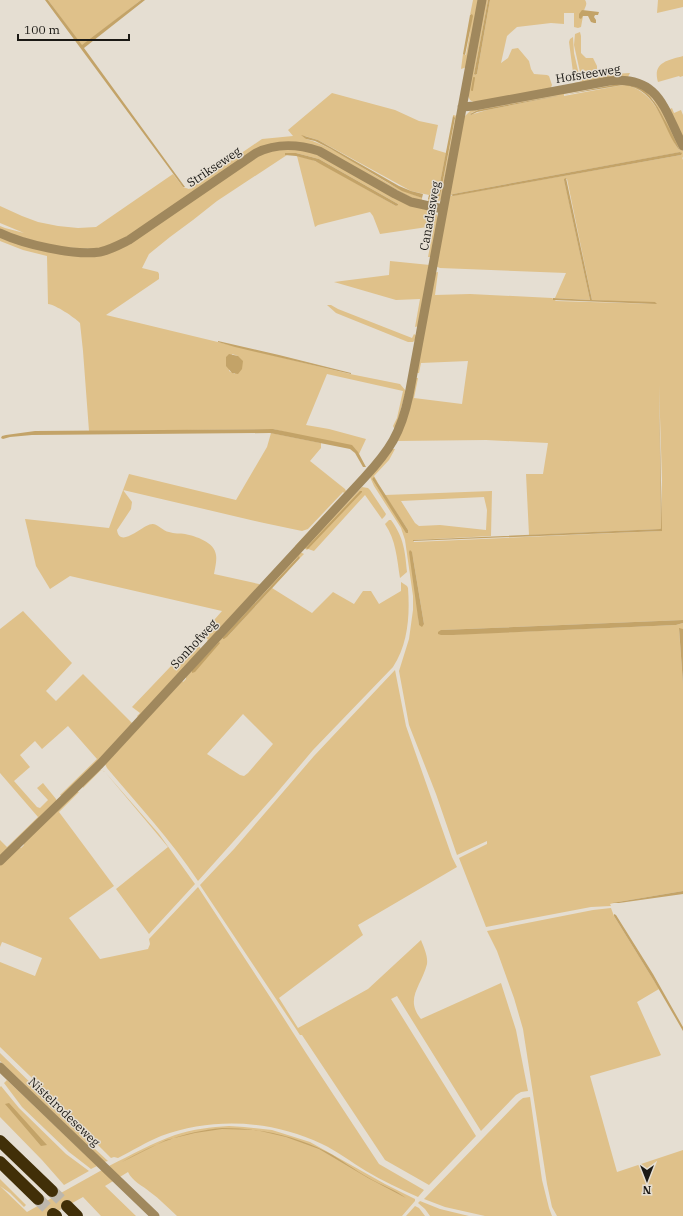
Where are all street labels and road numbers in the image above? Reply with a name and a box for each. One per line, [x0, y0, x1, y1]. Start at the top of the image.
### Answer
street label: Hofsteeweg [554, 61, 622, 86]
street label: Strikseweg [184, 143, 244, 190]
street label: Canadasweg [416, 180, 443, 252]
street label: Sonhofweg [167, 616, 221, 671]
street label: Nistelrodeseweg [25, 1074, 104, 1150]

